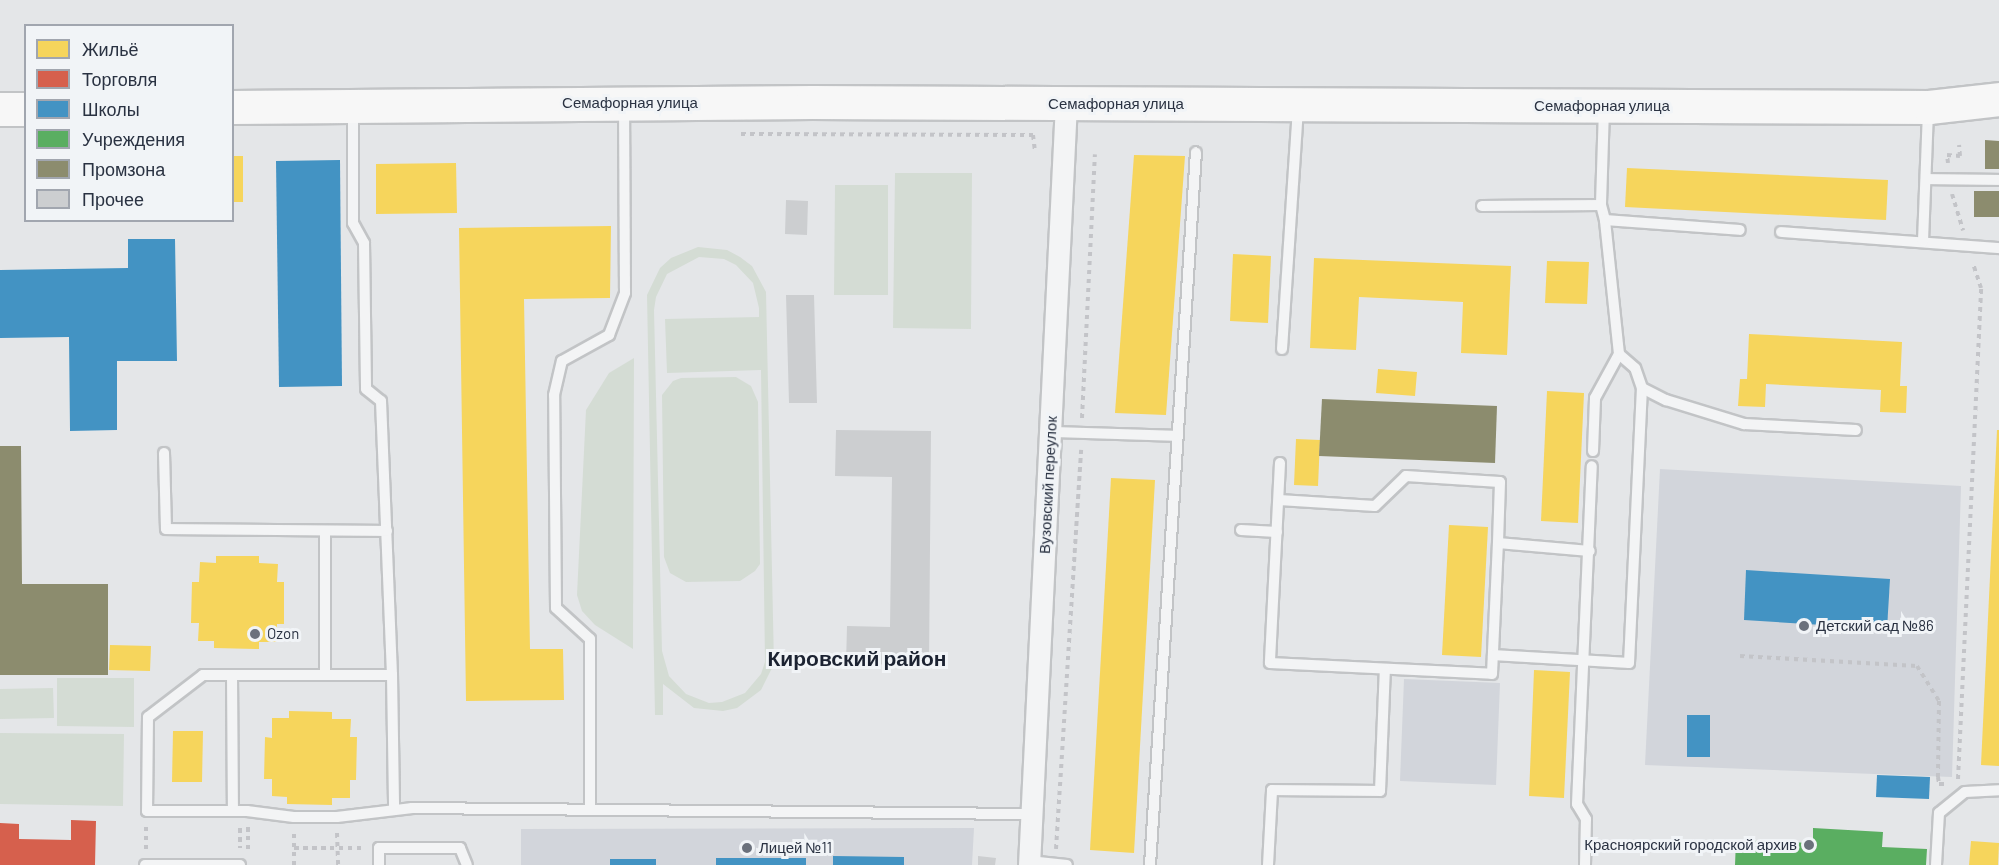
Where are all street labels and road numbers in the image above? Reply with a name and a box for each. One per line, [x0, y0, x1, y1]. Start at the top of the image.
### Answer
street label: Семафорная улица [562, 94, 698, 112]
street label: Семафорная улица [1048, 95, 1184, 113]
street label: Семафорная улица [1534, 97, 1670, 115]
street label: Вузовский переулок [1035, 416, 1061, 554]

